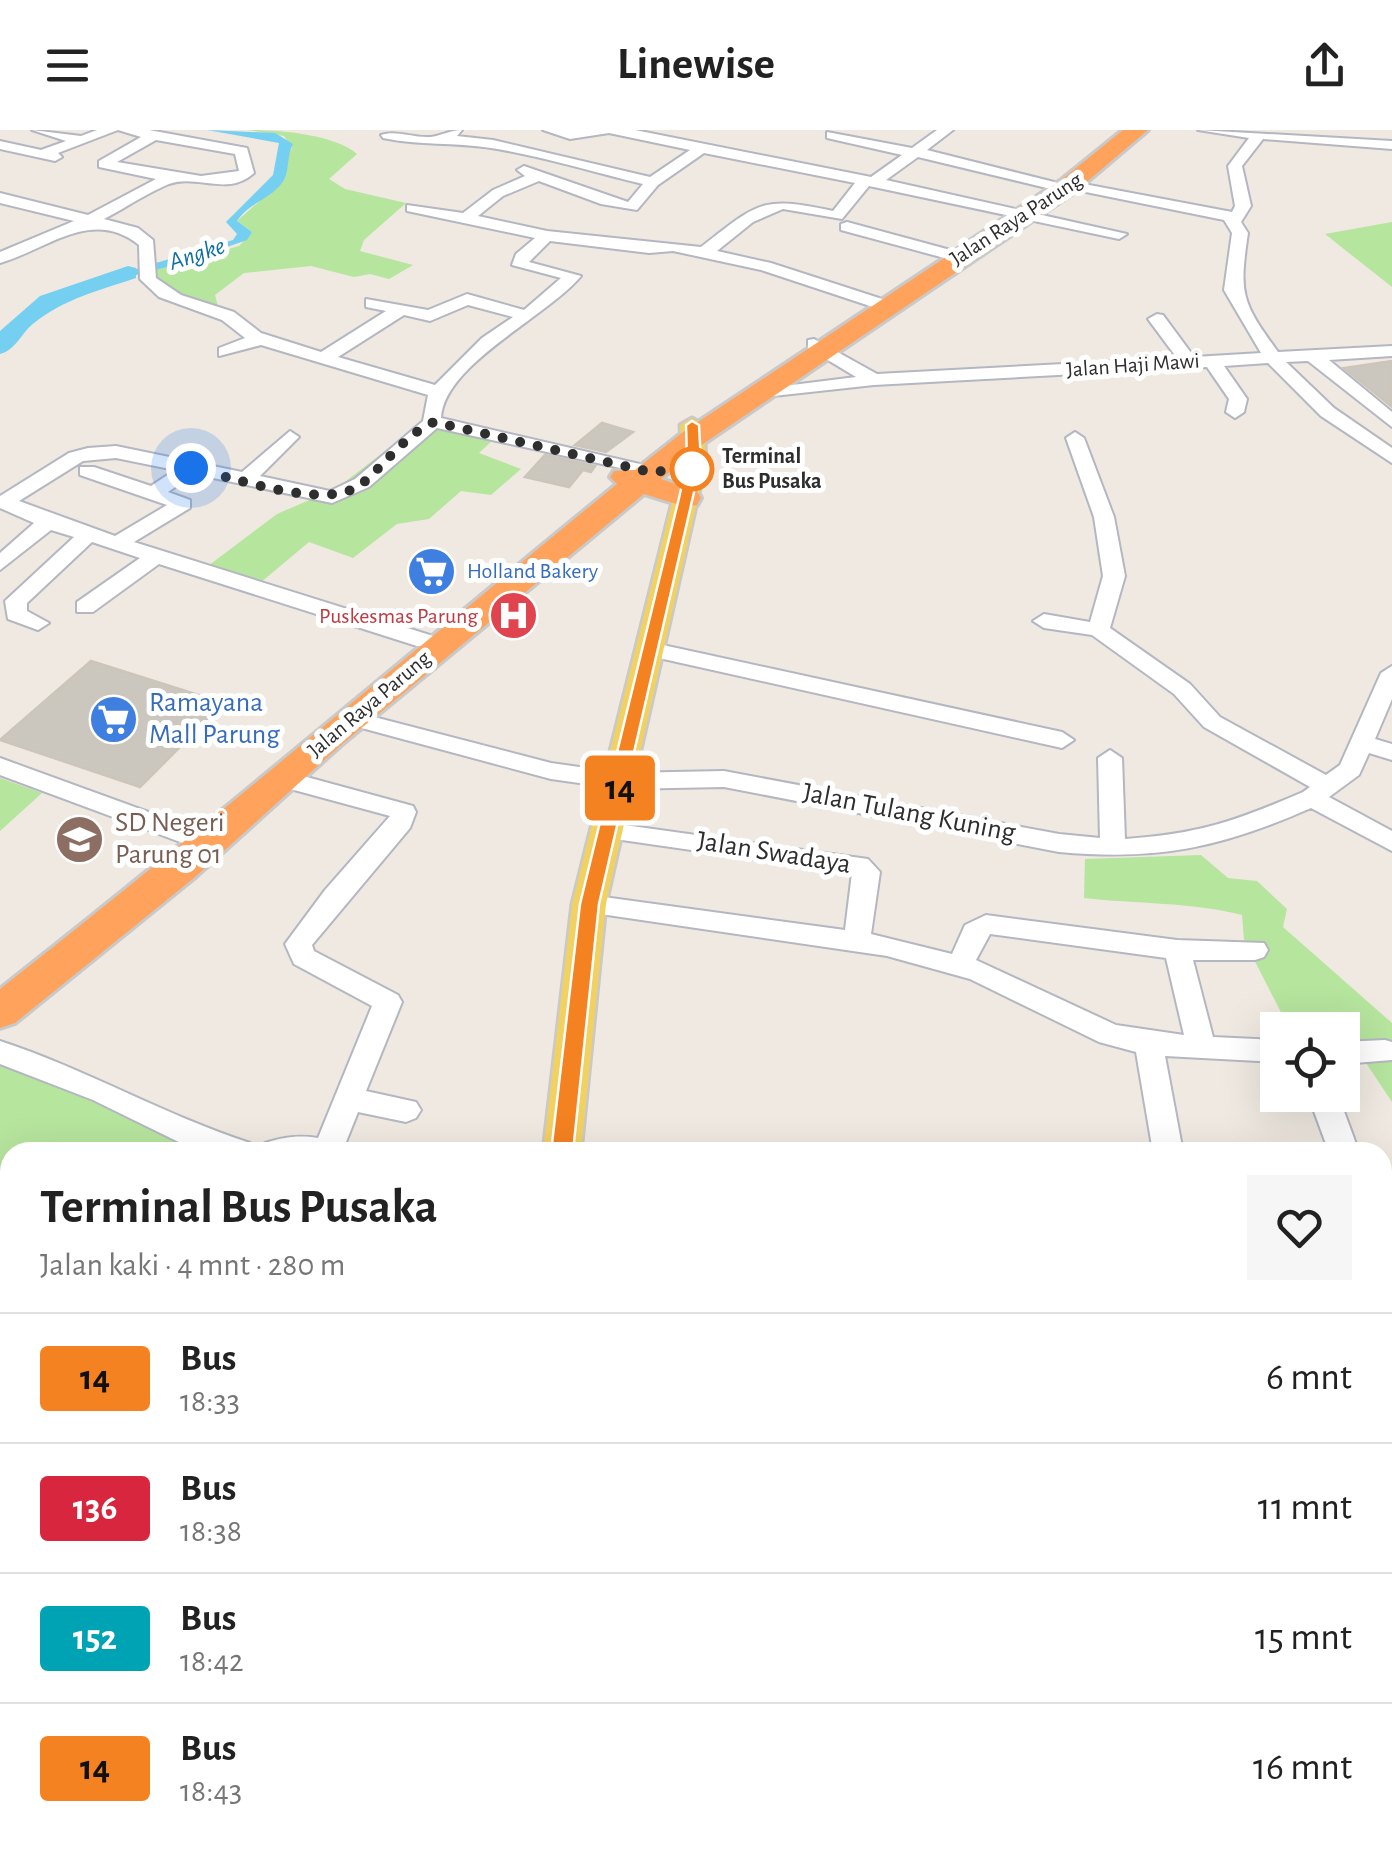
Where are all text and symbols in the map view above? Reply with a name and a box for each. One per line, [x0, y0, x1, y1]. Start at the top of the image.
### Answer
icon: menu [40, 38, 95, 93]
icon: share [1297, 38, 1352, 93]
text: Linewise [617, 42, 775, 87]
street label: Jalan Raya Parung [946, 168, 1086, 270]
water label: Angke [165, 233, 228, 275]
street label: Jalan Haji Mawi [1066, 349, 1200, 381]
your location [166, 443, 216, 493]
place label: Terminal Bus Pusaka [722, 445, 822, 492]
marker: Terminal Bus Pusaka [671, 448, 713, 490]
supermarket icon: Holland Bakery [406, 545, 458, 597]
place label: Holland Bakery [467, 560, 599, 582]
hospital icon: Puskesmas Parung [487, 590, 539, 642]
place label: Puskesmas Parung [319, 605, 478, 627]
street label: Jalan Raya Parung [304, 646, 435, 761]
place label: Ramayana Mall Parung [149, 689, 280, 749]
supermarket icon: Ramayana Mall Parung [88, 693, 140, 745]
line badge: 14 [575, 756, 665, 820]
text: 14 [605, 771, 635, 806]
street label: Jalan Tulang Kuning [800, 779, 1018, 847]
place label: SD Negeri Parung 01 [115, 809, 224, 869]
school or university icon: SD Negeri Parung 01 [54, 813, 106, 865]
street label: Jalan Swadaya [695, 827, 853, 879]
map controls [1260, 1012, 1360, 1112]
button: locate [1260, 1012, 1360, 1112]
button: heart [1247, 1175, 1352, 1280]
text: Terminal Bus Pusaka [40, 1184, 438, 1232]
text: Jalan kaki · 4 mnt · 280 m [40, 1249, 345, 1281]
text: Bus [180, 1340, 236, 1378]
text: 6 mnt [1266, 1359, 1352, 1397]
text: 14 [80, 1361, 110, 1396]
text: 18:33 [180, 1385, 240, 1417]
text: Bus [180, 1470, 236, 1508]
text: 11 mnt [1258, 1489, 1352, 1527]
text: 136 [73, 1491, 117, 1526]
text: 18:38 [180, 1515, 242, 1547]
text: Bus [180, 1600, 236, 1638]
text: 15 mnt [1255, 1619, 1352, 1657]
text: 152 [73, 1621, 117, 1656]
text: 18:42 [180, 1645, 243, 1677]
text: Bus [180, 1730, 236, 1768]
text: 16 mnt [1253, 1749, 1352, 1787]
text: 14 [80, 1751, 110, 1786]
text: 18:43 [180, 1775, 242, 1807]

